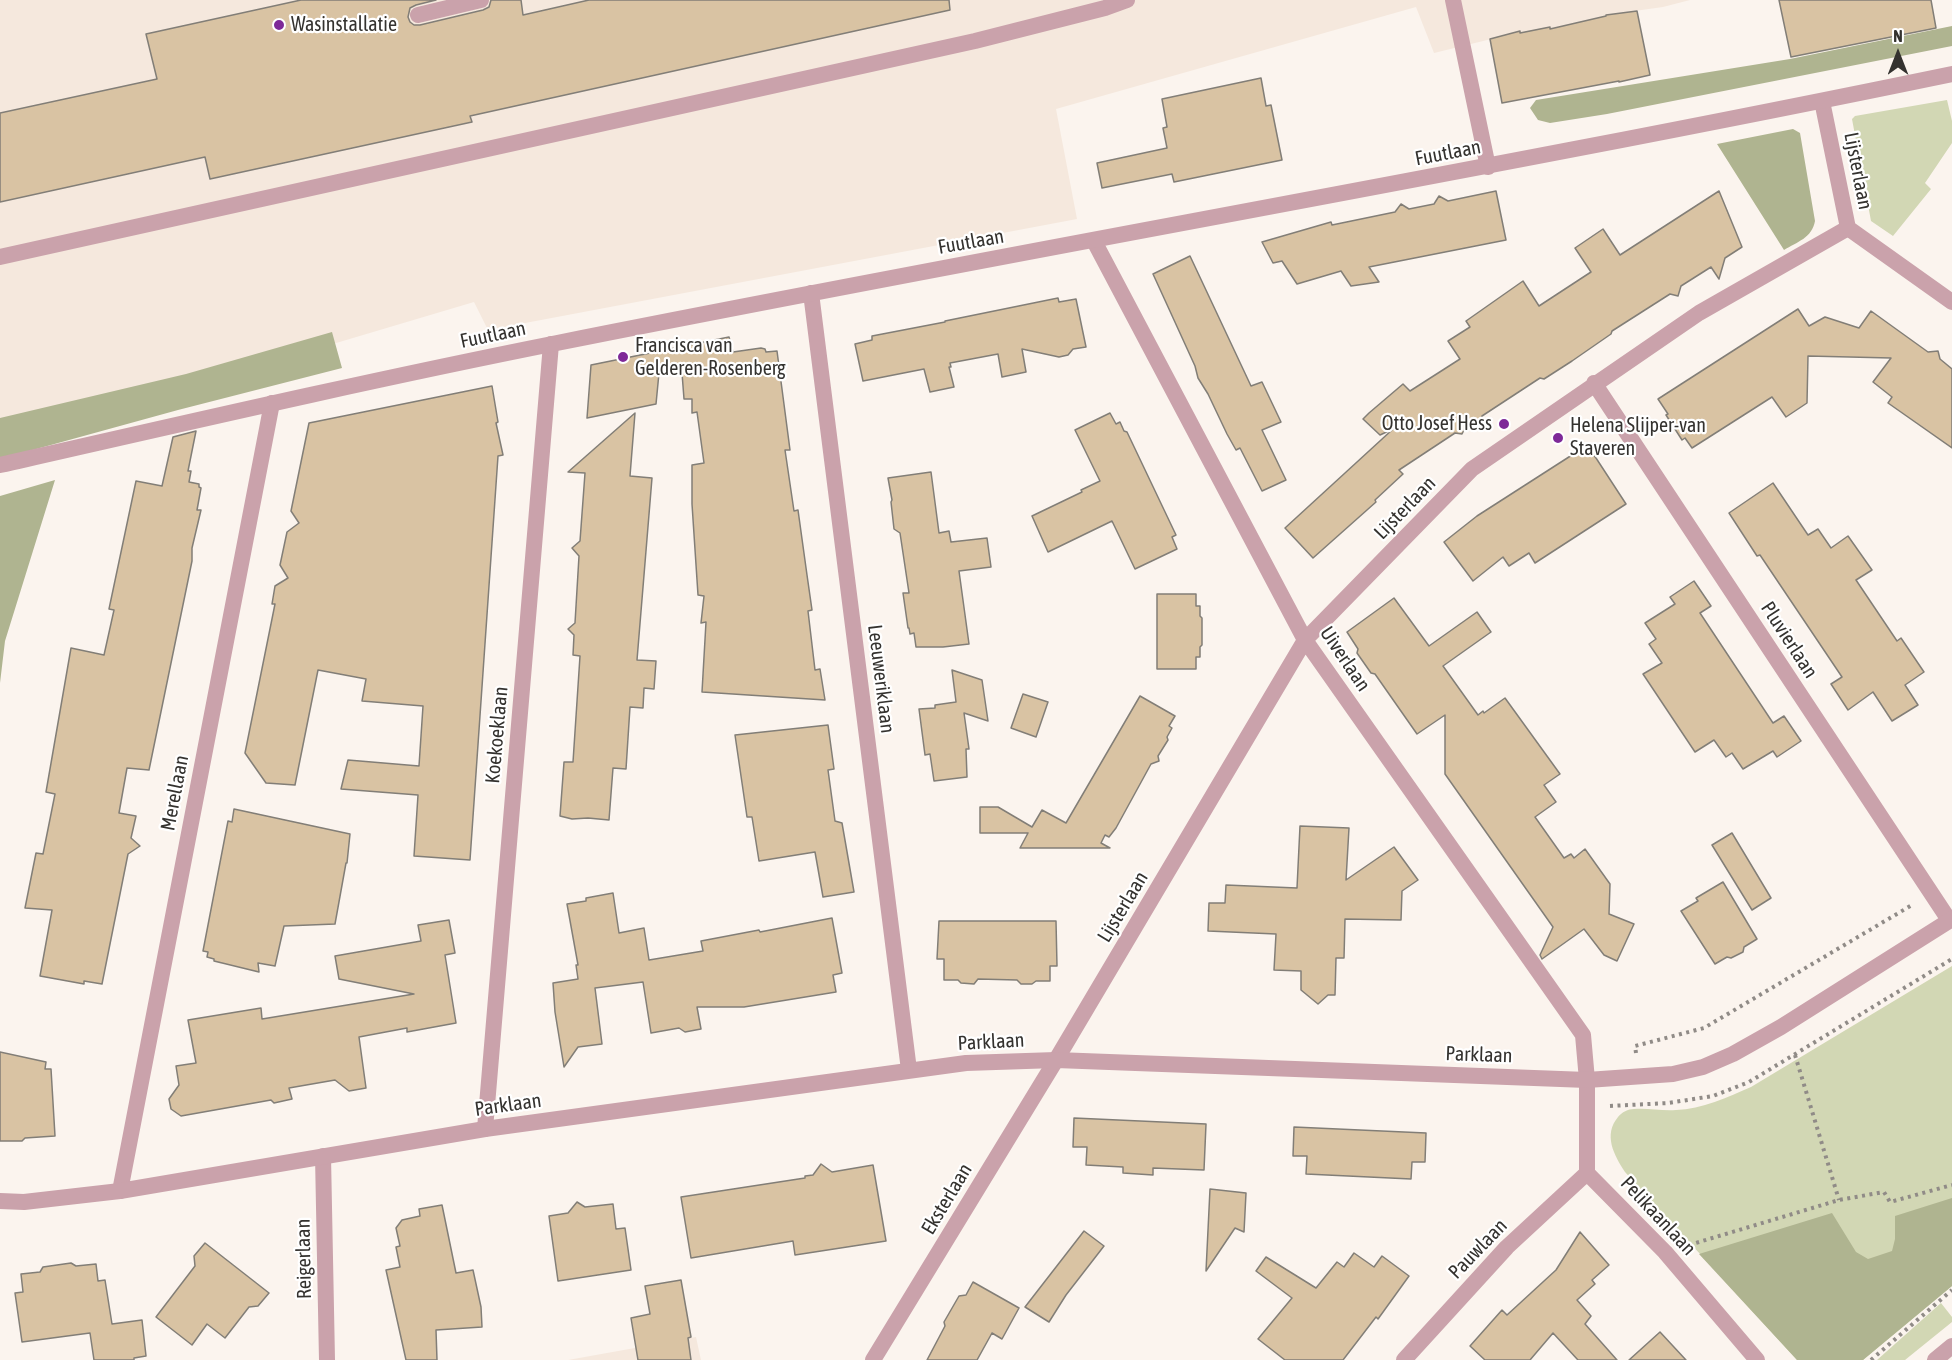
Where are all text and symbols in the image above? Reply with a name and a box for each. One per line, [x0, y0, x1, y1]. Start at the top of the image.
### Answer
place label: Wasinstallatie [291, 13, 397, 37]
marker: Wasinstallatie [272, 18, 286, 32]
north arrow [1868, 24, 1928, 84]
text: N [1893, 27, 1903, 45]
street label: Lijsterlaan [1839, 130, 1877, 212]
street label: Fuutlaan [1413, 135, 1483, 171]
street label: Fuutlaan [936, 224, 1006, 260]
street label: Fuutlaan [458, 316, 528, 354]
place label: Francisca van Gelderen-Rosenberg [635, 334, 786, 381]
marker: Francisca van Gelderen-Rosenberg [616, 350, 630, 364]
place label: Otto Josef Hess [1382, 412, 1492, 436]
place label: Helena Slijper-van Staveren [1570, 414, 1706, 461]
marker: Otto Josef Hess [1497, 417, 1511, 431]
marker: Helena Slijper-van Staveren [1551, 431, 1565, 445]
street label: Lijsterlaan [1369, 472, 1441, 544]
street label: Pluvierlaan [1755, 597, 1823, 683]
street label: Uiverlaan [1315, 622, 1375, 696]
street label: Leeuweriklaan [862, 623, 900, 735]
street label: Koekoeklaan [481, 686, 513, 784]
street label: Merellaan [156, 753, 194, 833]
street label: Lijsterlaan [1093, 867, 1153, 947]
street label: Parklaan [957, 1028, 1025, 1056]
street label: Parklaan [1445, 1042, 1513, 1068]
street label: Parklaan [473, 1088, 543, 1122]
street label: Eksterlaan [916, 1159, 978, 1239]
street label: Pelikaanlaan [1615, 1172, 1701, 1260]
street label: Pauwlaan [1444, 1214, 1512, 1284]
street label: Reigerlaan [291, 1219, 317, 1299]

